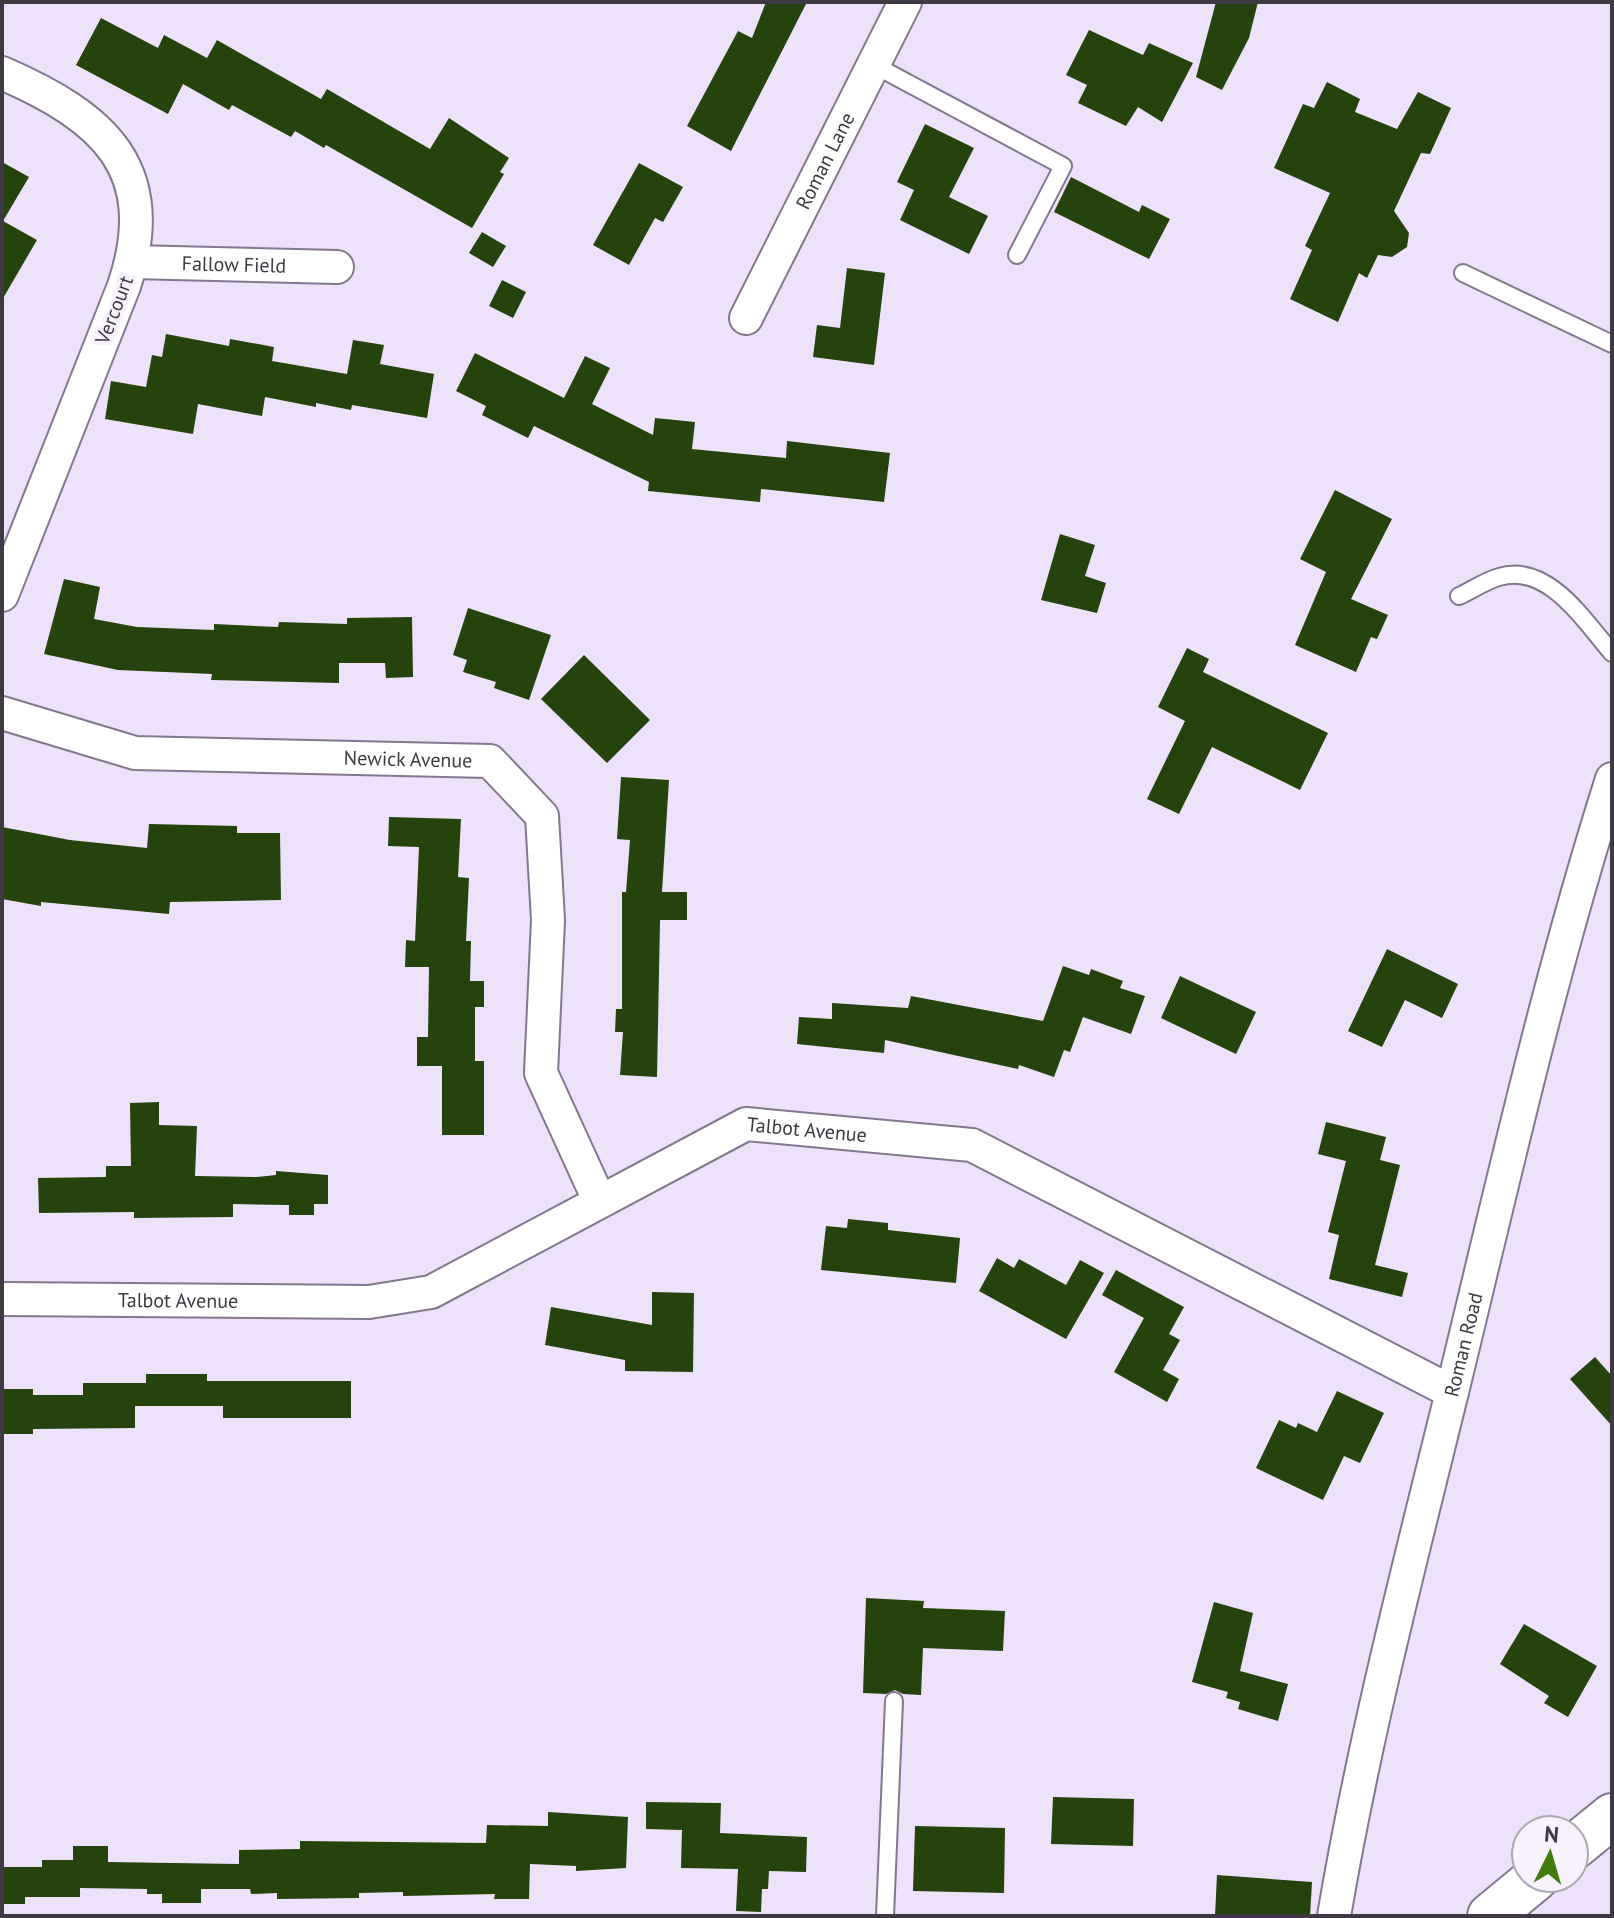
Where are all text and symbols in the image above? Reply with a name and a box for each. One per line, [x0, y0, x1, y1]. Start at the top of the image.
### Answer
street label: Roman Lane [790, 108, 860, 214]
street label: Fallow Field [181, 250, 287, 279]
street label: Vercourt [89, 272, 139, 349]
street label: Newick Avenue [343, 745, 473, 774]
street label: Talbot Avenue [746, 1111, 868, 1148]
street label: Talbot Avenue [118, 1287, 238, 1314]
street label: Roman Road [1438, 1290, 1489, 1399]
north arrow [1510, 1814, 1590, 1894]
text: N [1543, 1819, 1560, 1849]

